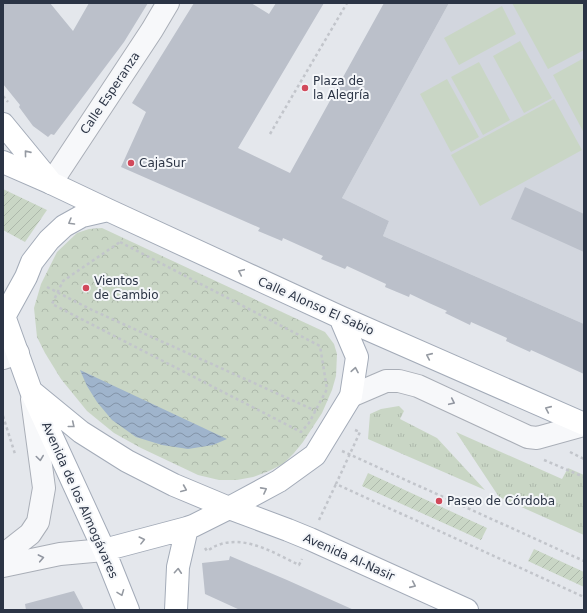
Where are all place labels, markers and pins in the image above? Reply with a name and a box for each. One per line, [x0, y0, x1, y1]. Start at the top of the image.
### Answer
place label: Plaza de la Alegría [313, 74, 370, 102]
marker: Plaza de la Alegría [300, 83, 310, 93]
place label: CajaSur [139, 156, 186, 170]
marker: CajaSur [126, 158, 136, 168]
place label: Vientos de Cambio [94, 274, 159, 302]
marker: Vientos de Cambio [81, 283, 91, 293]
place label: Paseo de Córdoba [447, 494, 555, 508]
marker: Paseo de Córdoba [434, 496, 444, 506]

